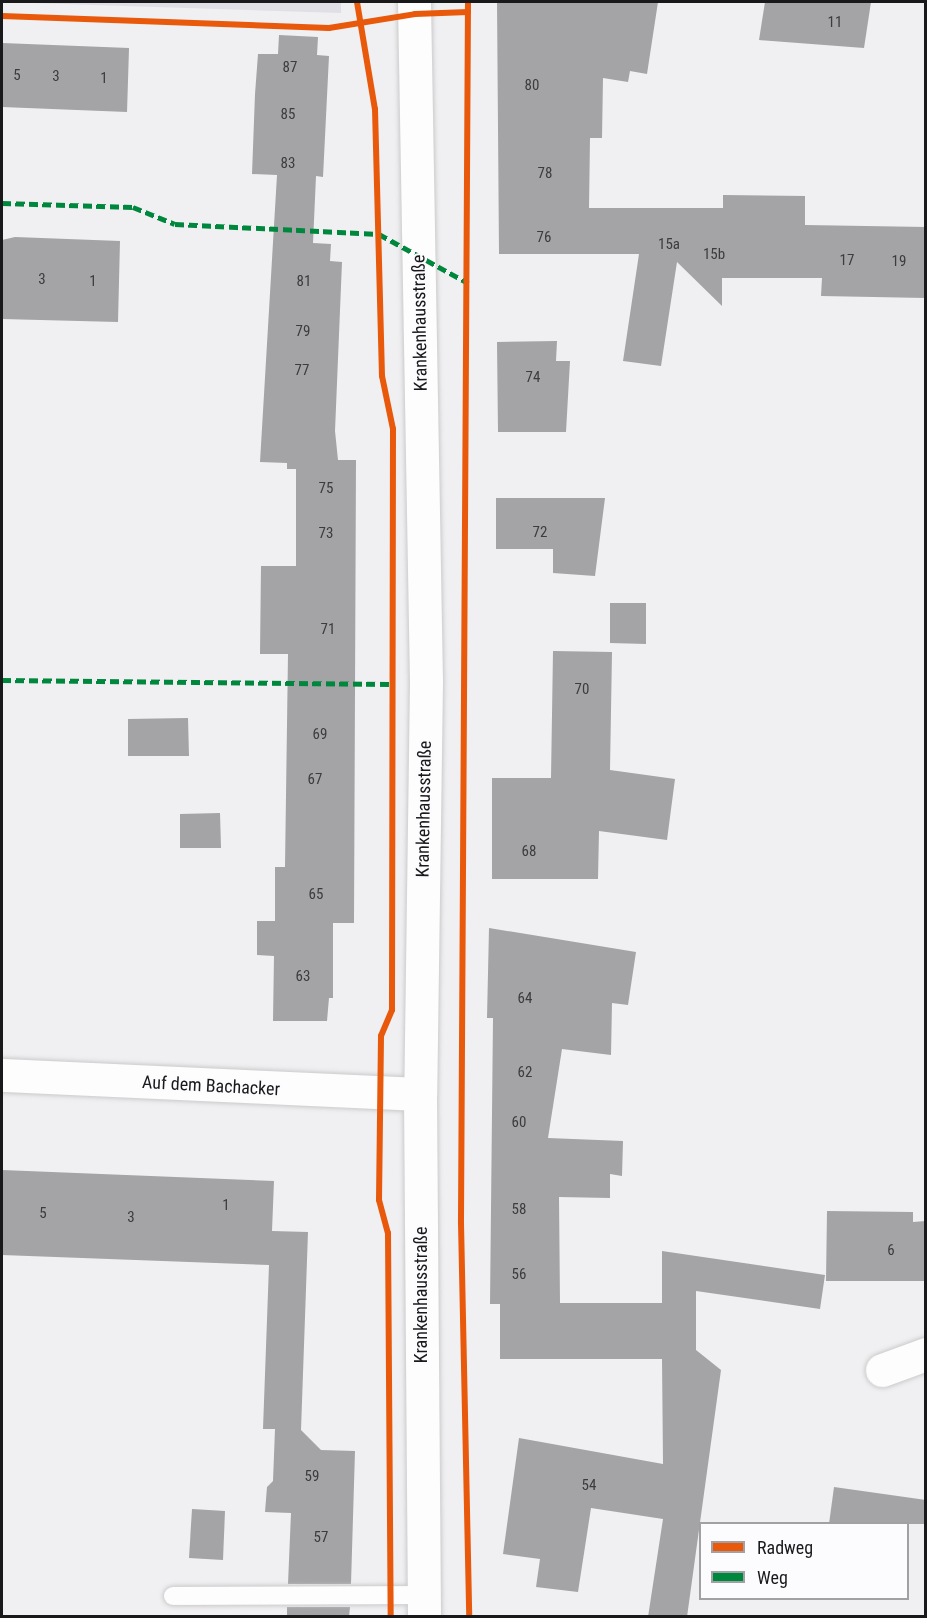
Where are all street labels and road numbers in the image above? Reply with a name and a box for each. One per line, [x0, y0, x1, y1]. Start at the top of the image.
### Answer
street label: Krankenhausstraße [408, 254, 432, 392]
street label: Krankenhausstraße [412, 740, 436, 878]
street label: Auf dem Bachacker [141, 1072, 281, 1100]
street label: Krankenhausstraße [410, 1227, 432, 1363]

